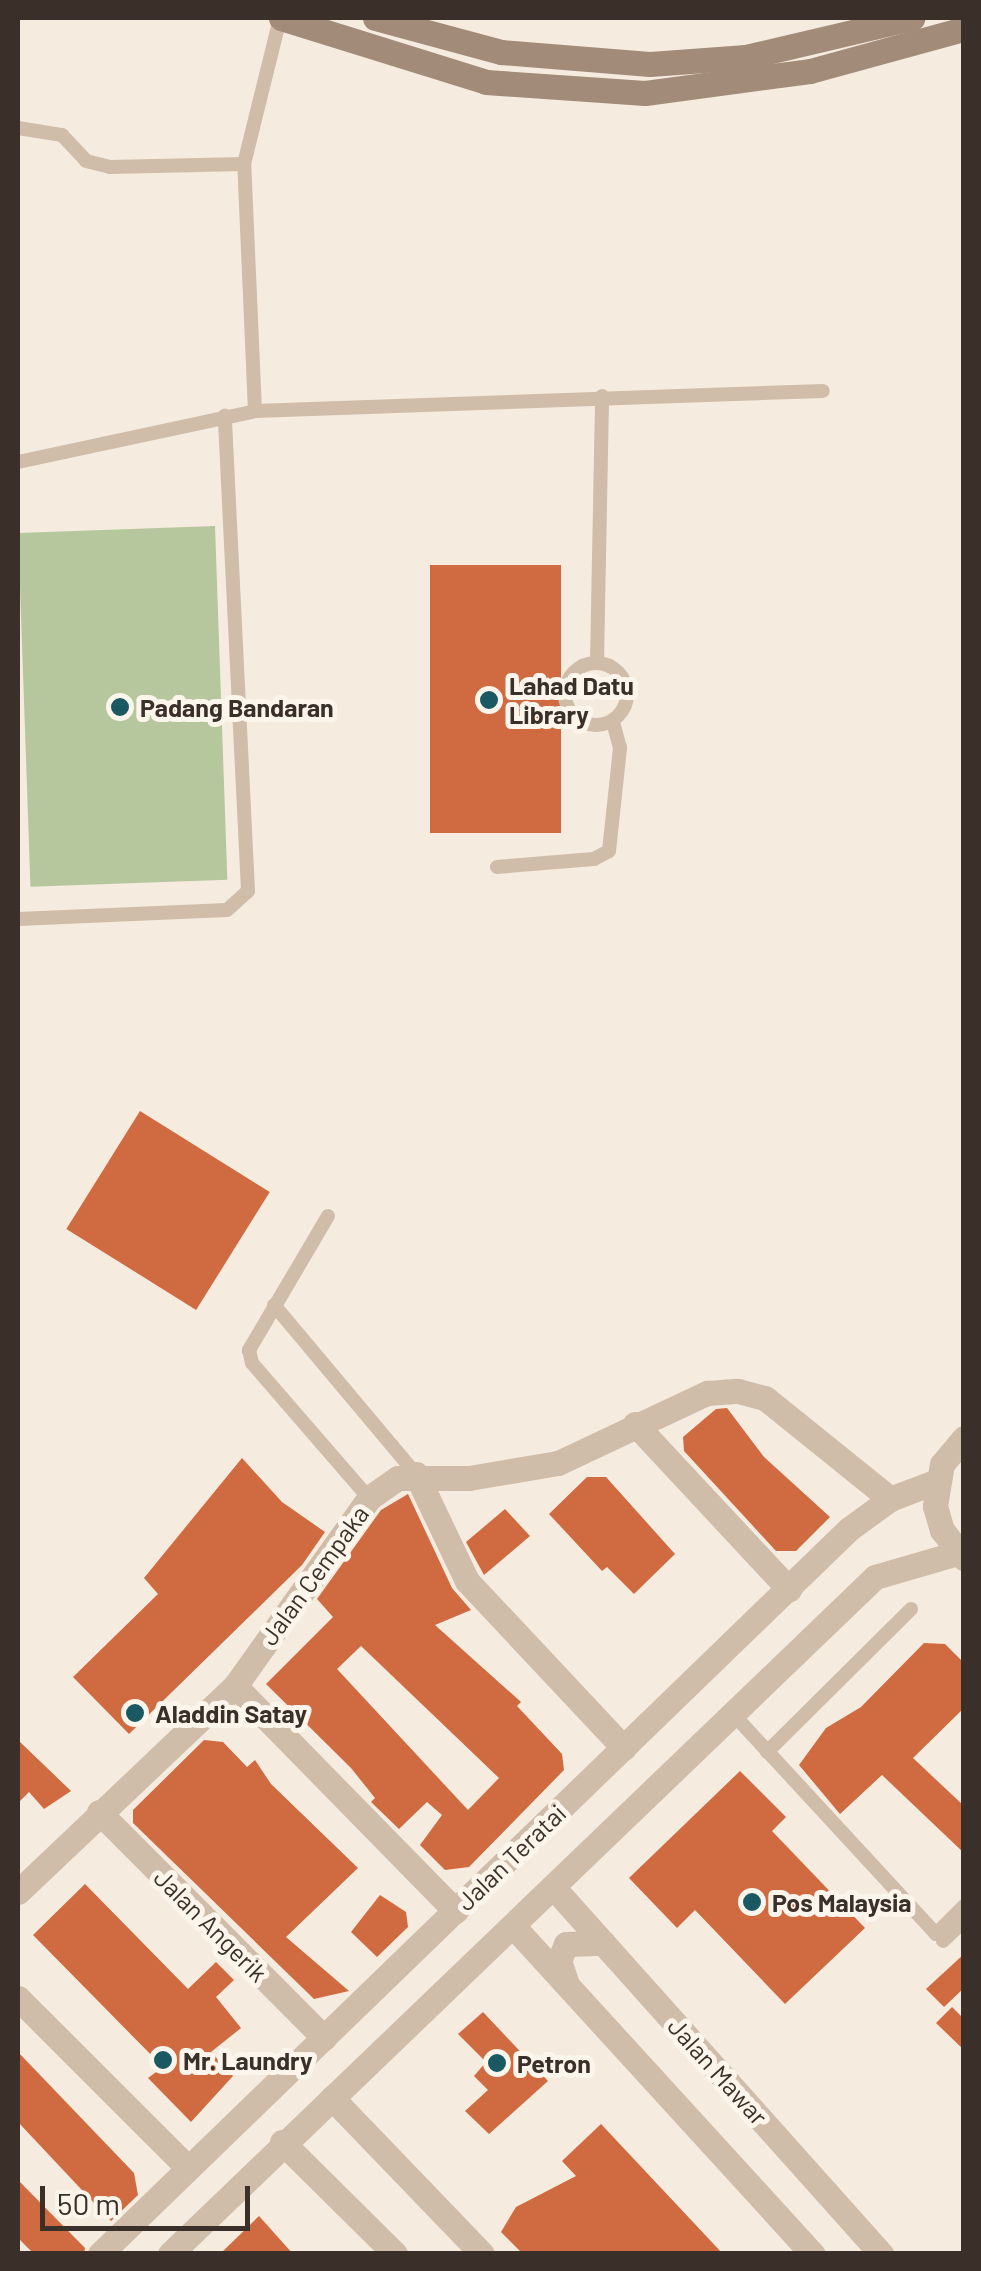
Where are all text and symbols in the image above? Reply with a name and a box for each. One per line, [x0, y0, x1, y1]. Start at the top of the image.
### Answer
place label: Lahad Datu Library [509, 671, 634, 730]
marker: Lahad Datu Library [478, 689, 500, 711]
place label: Padang Bandaran [140, 692, 334, 722]
marker: Padang Bandaran [109, 696, 131, 718]
street label: Jalan Cempaka [253, 1499, 375, 1651]
place label: Aladdin Satay [155, 1698, 307, 1728]
marker: Aladdin Satay [124, 1702, 146, 1724]
street label: Jalan Teratai [450, 1798, 572, 1916]
street label: Jalan Angerik [148, 1862, 274, 1988]
place label: Pos Malaysia [772, 1887, 912, 1917]
marker: Pos Malaysia [741, 1891, 763, 1913]
street label: Jalan Mawar [662, 2011, 774, 2131]
place label: Mr. Laundry [183, 2045, 313, 2075]
place label: Petron [517, 2048, 591, 2078]
marker: Mr. Laundry [152, 2049, 174, 2071]
marker: Petron [486, 2052, 508, 2074]
scale bar [45, 2166, 255, 2228]
text: 50 m [57, 2185, 120, 2221]

